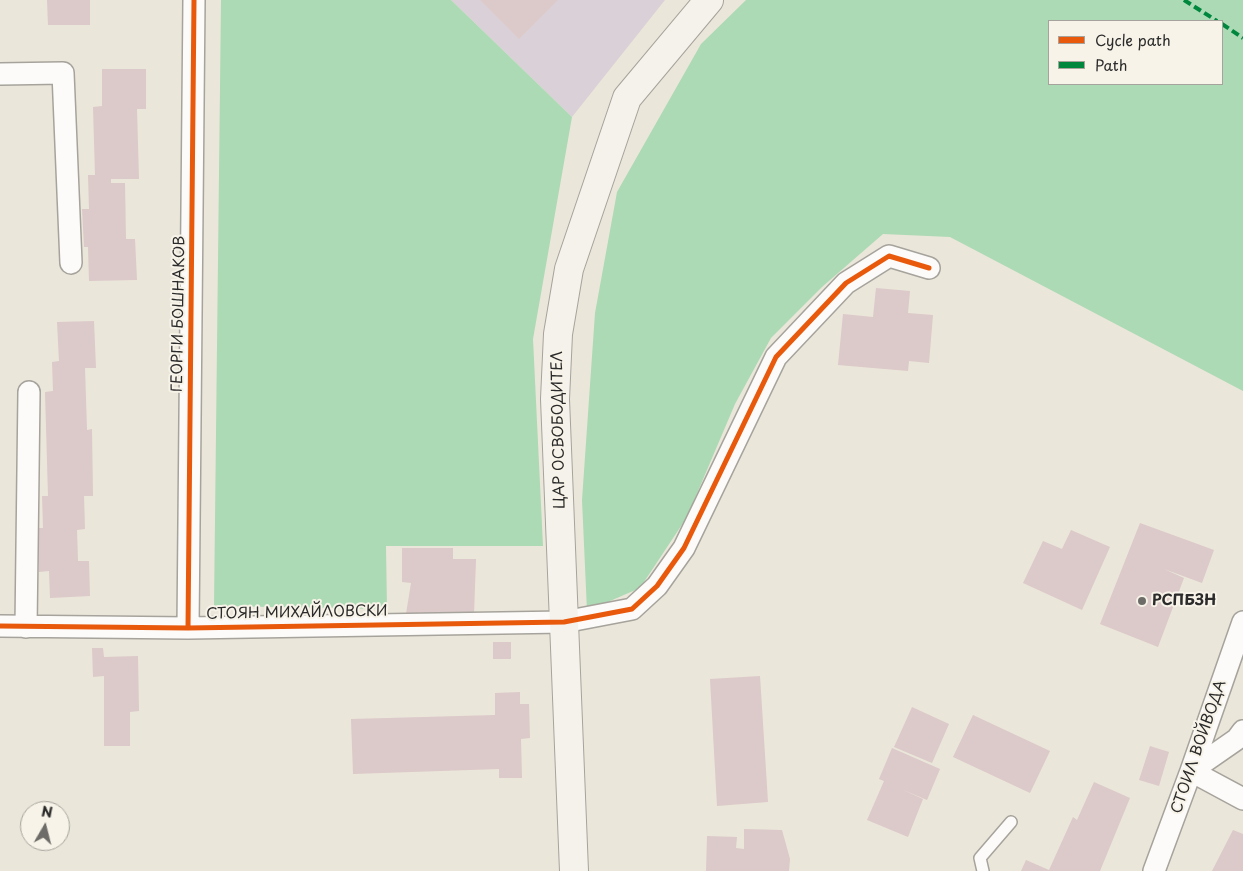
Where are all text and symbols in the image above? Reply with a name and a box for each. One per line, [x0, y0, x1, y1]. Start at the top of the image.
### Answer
legend [1048, 20, 1223, 85]
text: Cycle path [1095, 28, 1171, 51]
text: Path [1095, 53, 1127, 76]
street label: ГЕОРГИ БОШНАКОВ [169, 236, 189, 392]
street label: ЦАР ОСВОБОДИТЕЛ [549, 351, 569, 509]
place label: РСПБЗН [1152, 592, 1216, 610]
marker: РСПБЗН [1136, 595, 1148, 607]
street label: СТОЯН МИХАЙЛОВСКИ [206, 602, 388, 624]
street label: СТОИЛ ВОЙВОДА [1168, 678, 1230, 816]
text: N [40, 800, 54, 823]
north arrow [20, 801, 70, 851]

